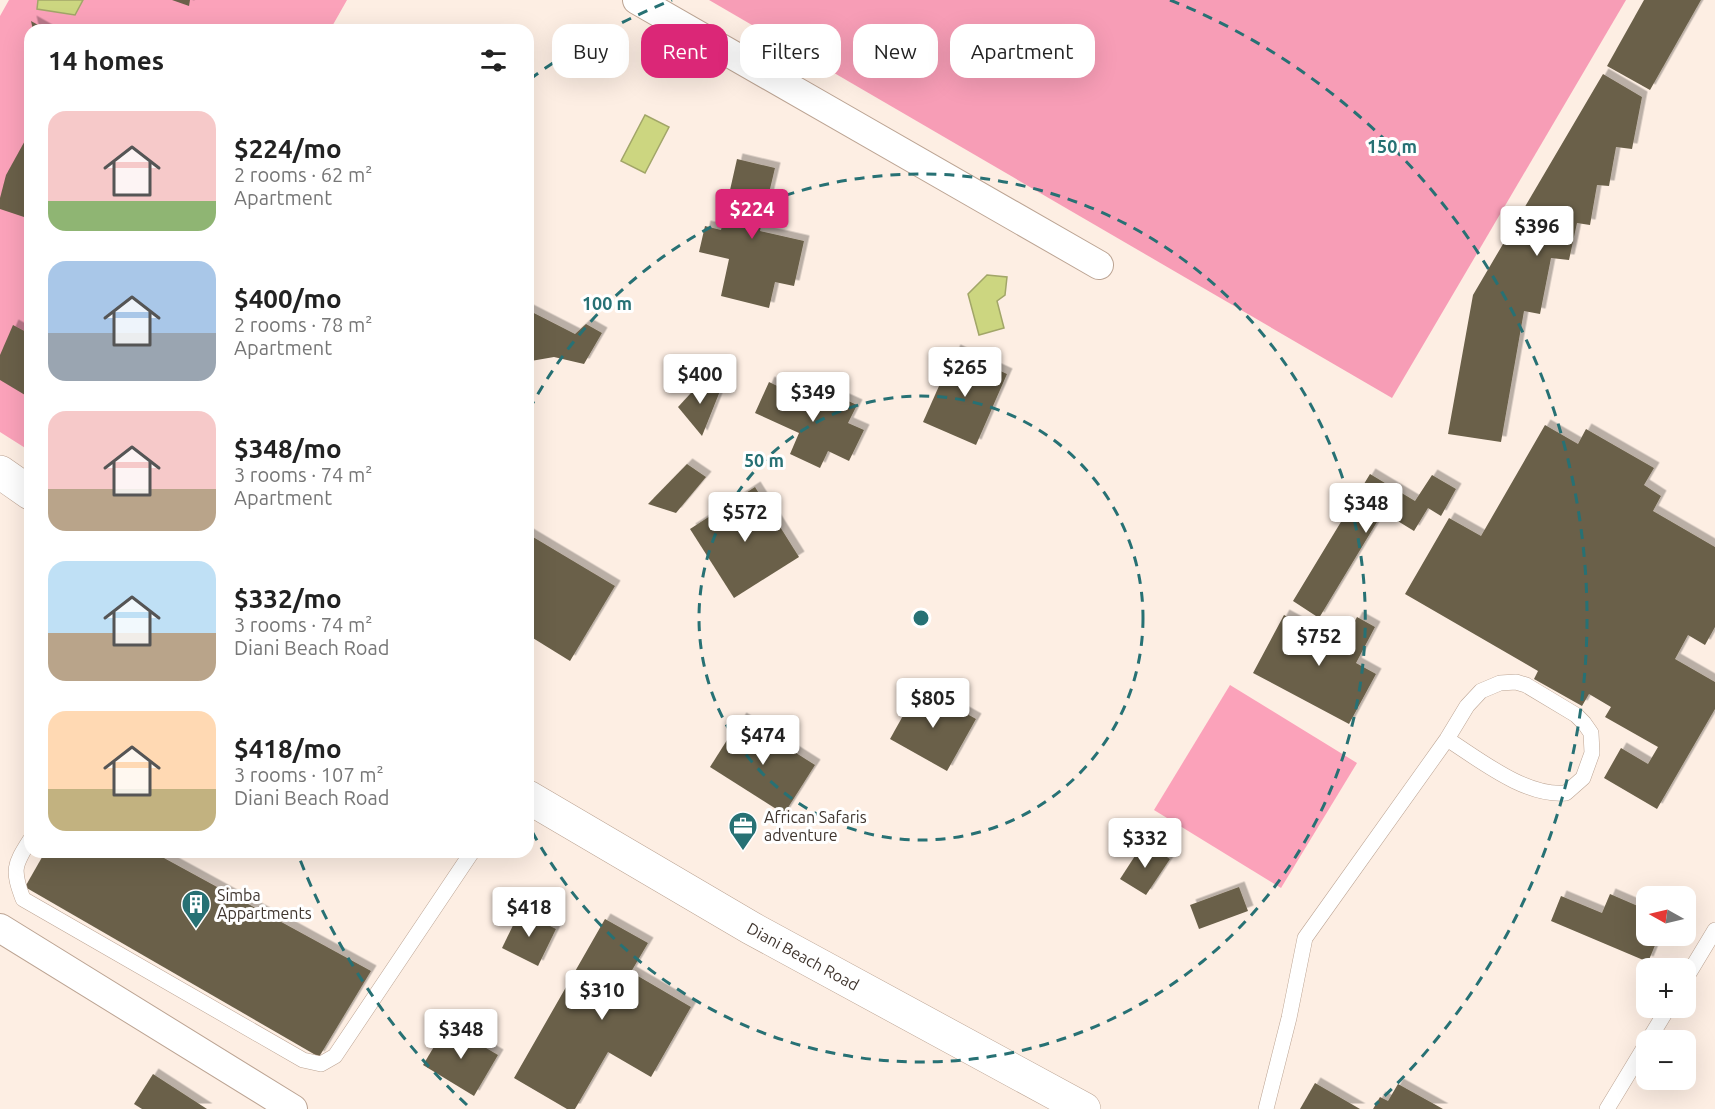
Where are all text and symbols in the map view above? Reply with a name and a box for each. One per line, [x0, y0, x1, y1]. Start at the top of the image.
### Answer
chip: Buy [552, 24, 629, 78]
chip: Rent [641, 24, 728, 78]
chip: Filters [740, 24, 841, 78]
chip: New [853, 24, 938, 78]
chip: Apartment [950, 24, 1095, 78]
icon: filters [477, 44, 510, 77]
text: 14 homes [48, 46, 164, 75]
text: $224/mo [234, 134, 342, 163]
icon: home [96, 135, 168, 207]
text: 150 m [1367, 136, 1417, 156]
text: 2 rooms · 62 m² [234, 163, 372, 186]
text: Apartment [234, 186, 332, 209]
pin: $224 [716, 189, 788, 240]
text: $224 [729, 197, 775, 220]
pin: $396 [1501, 206, 1573, 257]
text: $396 [1514, 214, 1560, 237]
text: $400/mo [234, 284, 342, 313]
icon: home [96, 285, 168, 357]
text: 100 m [582, 293, 632, 313]
text: 2 rooms · 78 m² [234, 313, 372, 336]
text: Apartment [234, 336, 332, 359]
pin: $265 [929, 347, 1001, 398]
pin: $400 [664, 354, 736, 405]
text: $265 [942, 355, 988, 378]
text: $400 [677, 362, 723, 385]
pin: $349 [777, 372, 849, 423]
text: $349 [790, 380, 836, 403]
text: $348/mo [234, 434, 342, 463]
icon: home [96, 435, 168, 507]
text: 50 m [744, 450, 784, 470]
text: 3 rooms · 74 m² [234, 463, 372, 486]
pin: $348 [1330, 483, 1402, 534]
text: Apartment [234, 486, 332, 509]
text: $348 [1343, 491, 1389, 514]
pin: $572 [709, 492, 781, 543]
text: $572 [722, 500, 768, 523]
text: $332/mo [234, 584, 342, 613]
icon: home [96, 585, 168, 657]
centre of rings [911, 608, 931, 628]
text: 3 rooms · 74 m² [234, 613, 372, 636]
pin: $752 [1283, 616, 1355, 667]
text: $752 [1296, 624, 1342, 647]
text: Diani Beach Road [234, 636, 390, 659]
pin: $805 [897, 678, 969, 729]
text: $805 [910, 686, 956, 709]
pin: $474 [727, 715, 799, 766]
text: $474 [740, 723, 786, 746]
text: $418/mo [234, 734, 342, 763]
icon: home [96, 735, 168, 807]
text: 3 rooms · 107 m² [234, 763, 384, 786]
text: Diani Beach Road [234, 786, 390, 809]
place label: African Safaris adventure [764, 808, 867, 844]
office icon: African Safaris adventure [727, 810, 759, 852]
pin: $332 [1109, 818, 1181, 869]
text: $332 [1122, 826, 1168, 849]
place label: Simba Appartments [217, 886, 312, 922]
north arrow [1636, 886, 1696, 946]
map controls [1636, 886, 1696, 1090]
pin: $418 [493, 887, 565, 938]
building icon: Simba Appartments [180, 888, 212, 930]
text: $418 [506, 895, 552, 918]
street label: Diani Beach Road [744, 919, 862, 994]
button: + [1636, 958, 1696, 1018]
pin: $310 [566, 970, 638, 1021]
text: $310 [579, 978, 625, 1001]
pin: $348 [425, 1009, 497, 1060]
text: $348 [438, 1017, 484, 1040]
button: − [1636, 1030, 1696, 1090]

